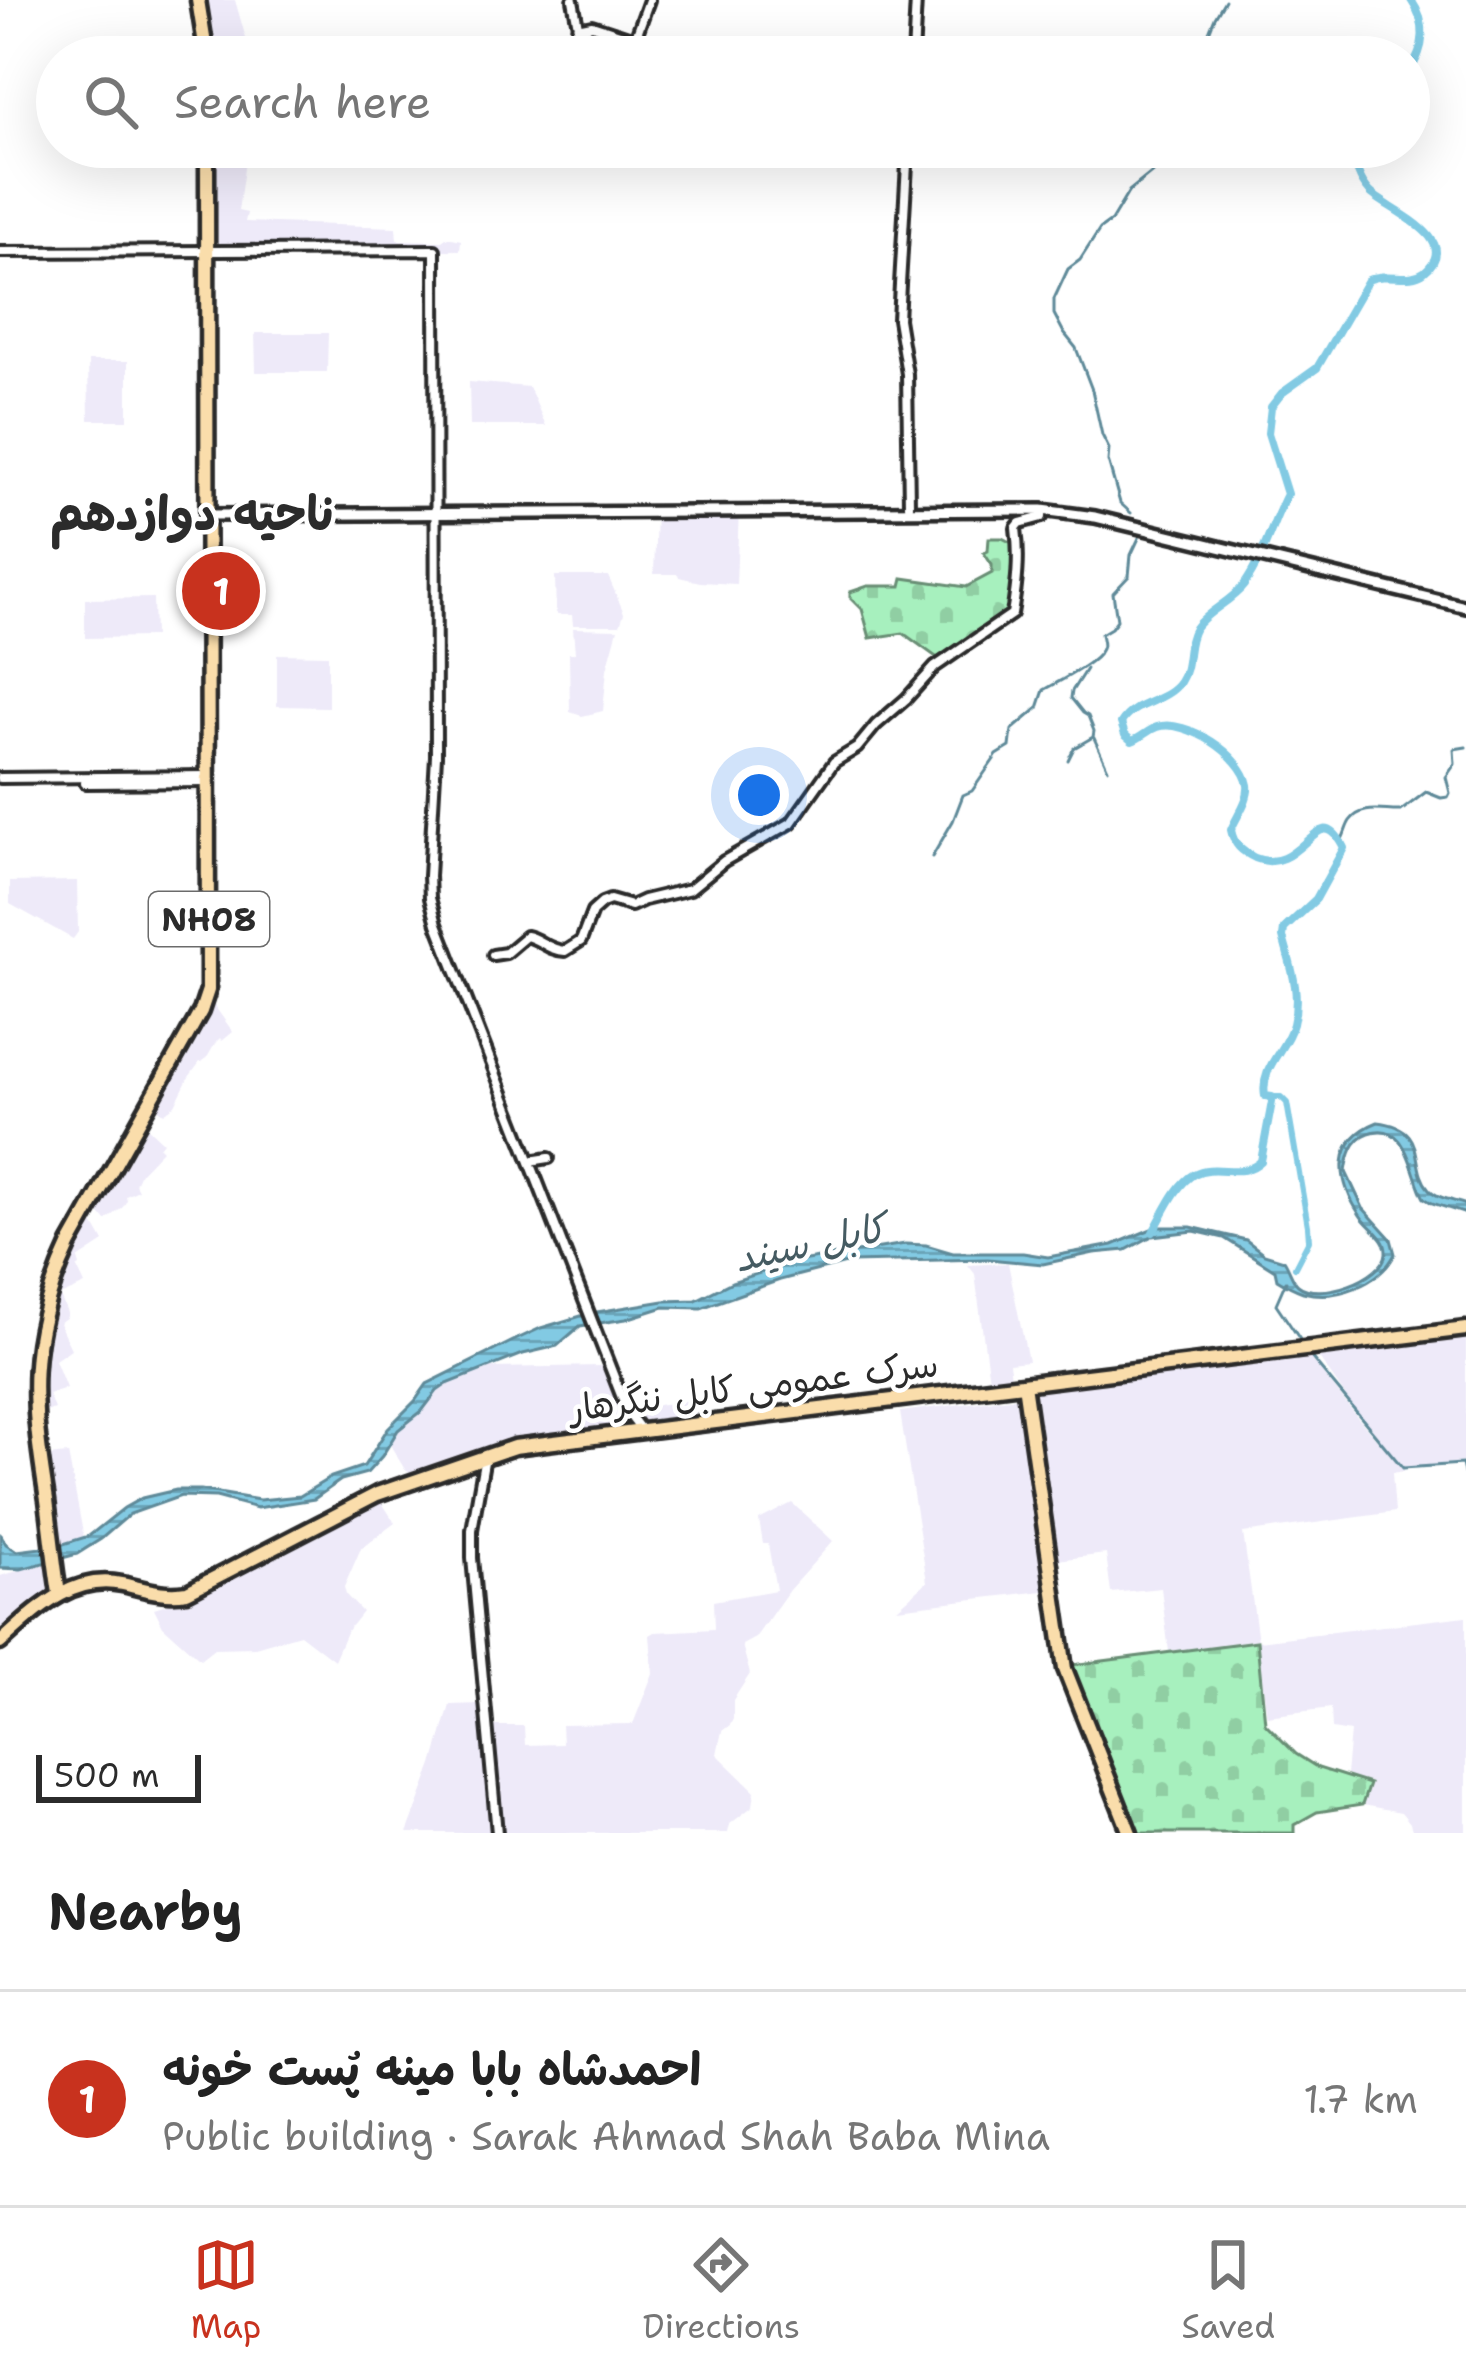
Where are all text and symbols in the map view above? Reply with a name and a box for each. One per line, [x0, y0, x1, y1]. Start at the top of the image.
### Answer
search box [36, 36, 1430, 168]
icon: search [78, 69, 144, 135]
text: Search here [174, 72, 431, 132]
district label: ناحیه دوازدهم [50, 481, 334, 550]
pin: 1 [182, 546, 260, 636]
your location [729, 765, 789, 825]
road number: NH08 [149, 892, 269, 946]
water label: کابل سيند [729, 1199, 897, 1283]
street label: سرک عمومی کابل ننگرهار [564, 1339, 941, 1433]
scale bar [36, 1749, 201, 1802]
text: 500 m [54, 1753, 160, 1798]
text: Nearby [48, 1877, 243, 1945]
text: احمدشاه بابا مینه پُست خونه [162, 2039, 701, 2099]
text: 1 [78, 2073, 96, 2125]
text: 1.7 km [1303, 2073, 1418, 2125]
text: Public building · Sarak Ahmad Shah Baba Mina [162, 2110, 1050, 2162]
tab: Map [191, 2232, 261, 2349]
tab: Directions [643, 2232, 800, 2349]
tab: Saved [1182, 2232, 1275, 2349]

